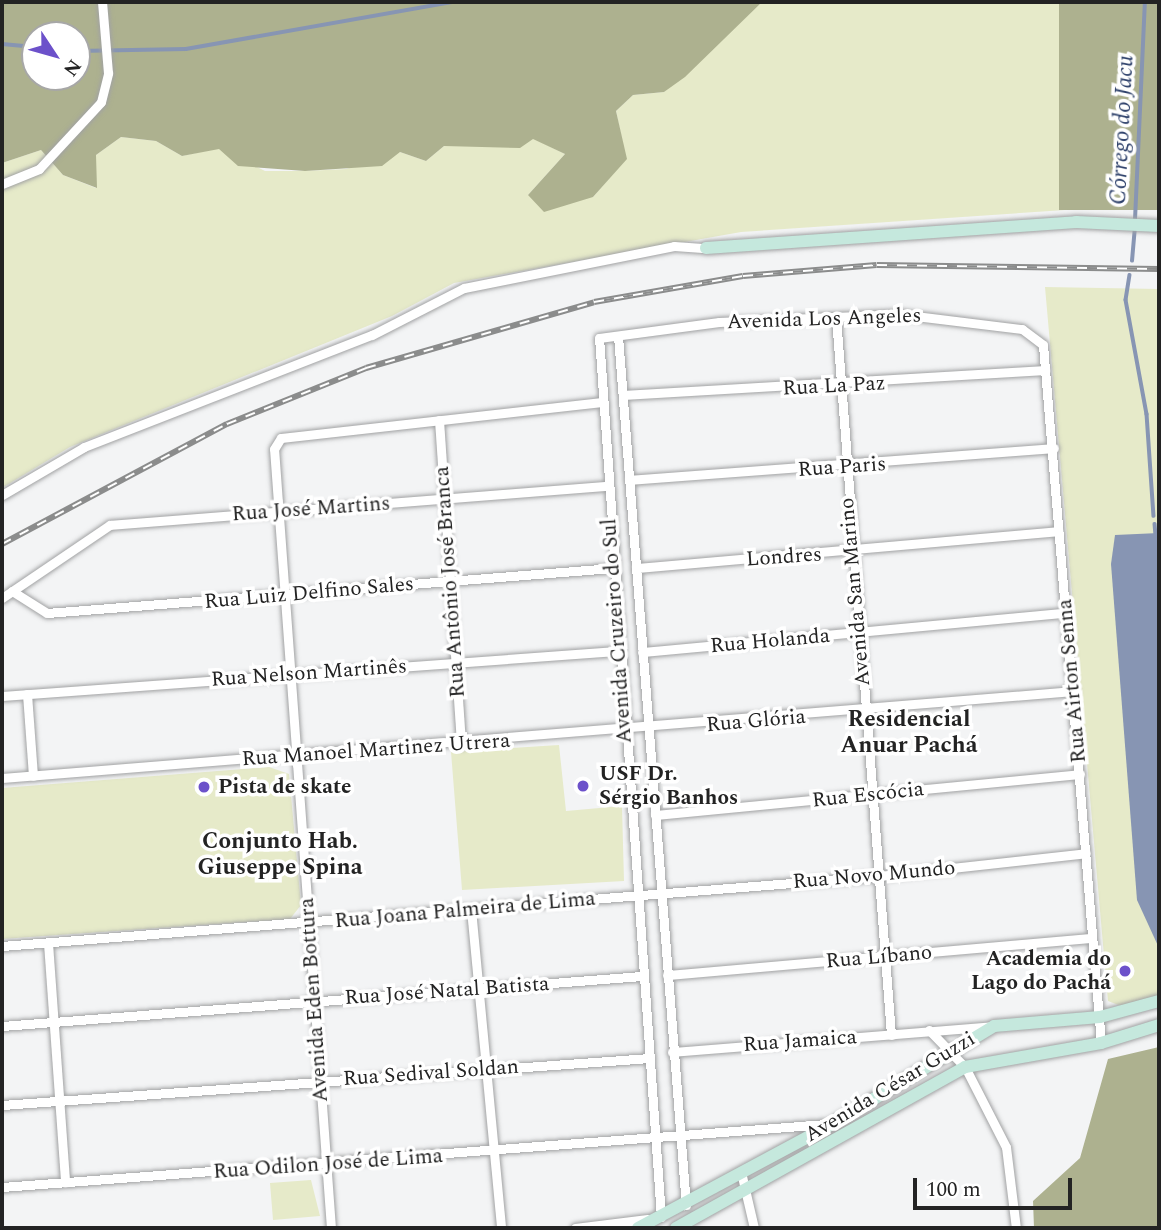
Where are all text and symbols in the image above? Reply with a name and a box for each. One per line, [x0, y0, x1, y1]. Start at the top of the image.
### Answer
north arrow [21, 21, 91, 91]
text: N [55, 53, 88, 82]
water label: Córrego do Jacu [1105, 54, 1141, 206]
street label: Avenida Los Angeles [726, 303, 922, 335]
street label: Rua La Paz [782, 371, 886, 401]
street label: Rua Paris [797, 451, 887, 483]
street label: Rua Antônio José Branca [429, 465, 471, 699]
street label: Rua José Martins [231, 491, 391, 527]
street label: Avenida San Marino [834, 497, 876, 687]
street label: Avenida Cruzeiro do Sul [597, 518, 637, 744]
street label: Londres [745, 542, 823, 572]
street label: Rua Luiz Delfino Sales [203, 571, 415, 615]
street label: Rua Airton Senna [1052, 598, 1092, 764]
street label: Rua Holanda [709, 623, 831, 659]
street label: Rua Nelson Martinês [210, 654, 408, 692]
street label: Rua Glória [705, 704, 807, 738]
district label: Residencial Anuar Pachá [840, 706, 978, 760]
street label: Rua Manoel Martinez Utrera [241, 728, 511, 772]
place label: USF Dr. Sérgio Banhos [599, 761, 738, 811]
place label: Pista de skate [218, 774, 351, 800]
marker: USF Dr. Sérgio Banhos [573, 776, 593, 796]
street label: Rua Escócia [811, 777, 925, 813]
marker: Pista de skate [196, 779, 212, 795]
district label: Conjunto Hab. Giuseppe Spina [197, 828, 363, 882]
street label: Rua Novo Mundo [792, 855, 956, 895]
street label: Rua Joana Palmeira de Lima [334, 886, 596, 934]
street label: Avenida Eden Bottura [294, 897, 334, 1103]
street label: Rua Líbano [825, 940, 933, 974]
place label: Academia do Lago do Pachá [971, 946, 1111, 996]
marker: Academia do Lago do Pachá [1117, 963, 1133, 979]
street label: Rua José Natal Batista [344, 971, 550, 1011]
street label: Rua Jamaica [742, 1024, 858, 1058]
street label: Avenida César Guzzi [800, 1026, 980, 1148]
street label: Rua Sedival Soldan [342, 1054, 520, 1092]
street label: Rua Odilon José de Lima [212, 1143, 444, 1185]
scale bar [916, 1164, 1075, 1208]
text: 100 m [926, 1174, 981, 1206]

